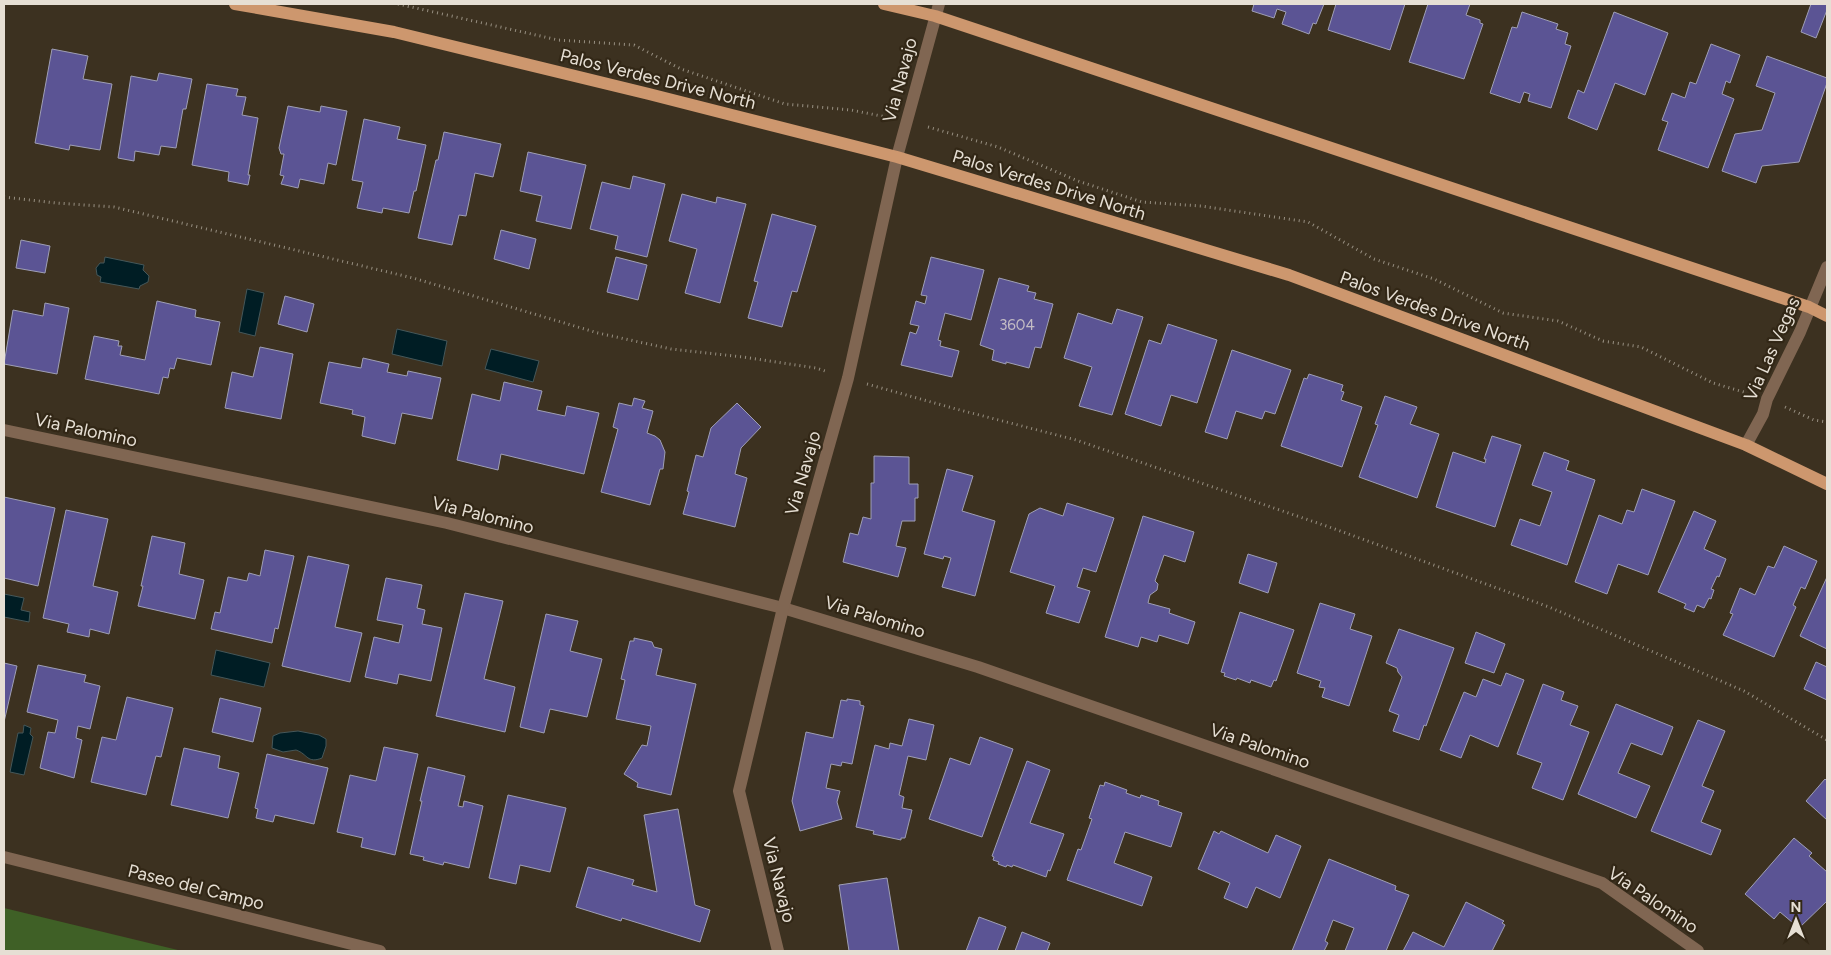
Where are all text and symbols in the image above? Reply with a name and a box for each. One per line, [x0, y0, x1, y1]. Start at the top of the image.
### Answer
street label: Via Navajo [878, 35, 922, 125]
street label: Palos Verdes Drive North [558, 44, 758, 114]
street label: Palos Verdes Drive North [950, 145, 1148, 225]
street label: Palos Verdes Drive North [1337, 266, 1533, 356]
street label: Via Las Vegas [1739, 294, 1805, 404]
house number: 3604 [999, 316, 1035, 334]
street label: Via Palomino [33, 408, 139, 452]
street label: Via Navajo [780, 428, 826, 518]
street label: Via Palomino [430, 492, 536, 538]
street label: Via Palomino [822, 591, 928, 643]
street label: Via Palomino [1207, 719, 1313, 773]
street label: Via Navajo [758, 835, 800, 925]
street label: Paseo del Campo [125, 859, 267, 915]
street label: Via Palomino [1604, 862, 1702, 938]
north arrow [1771, 895, 1821, 945]
text: N [1791, 899, 1801, 916]

